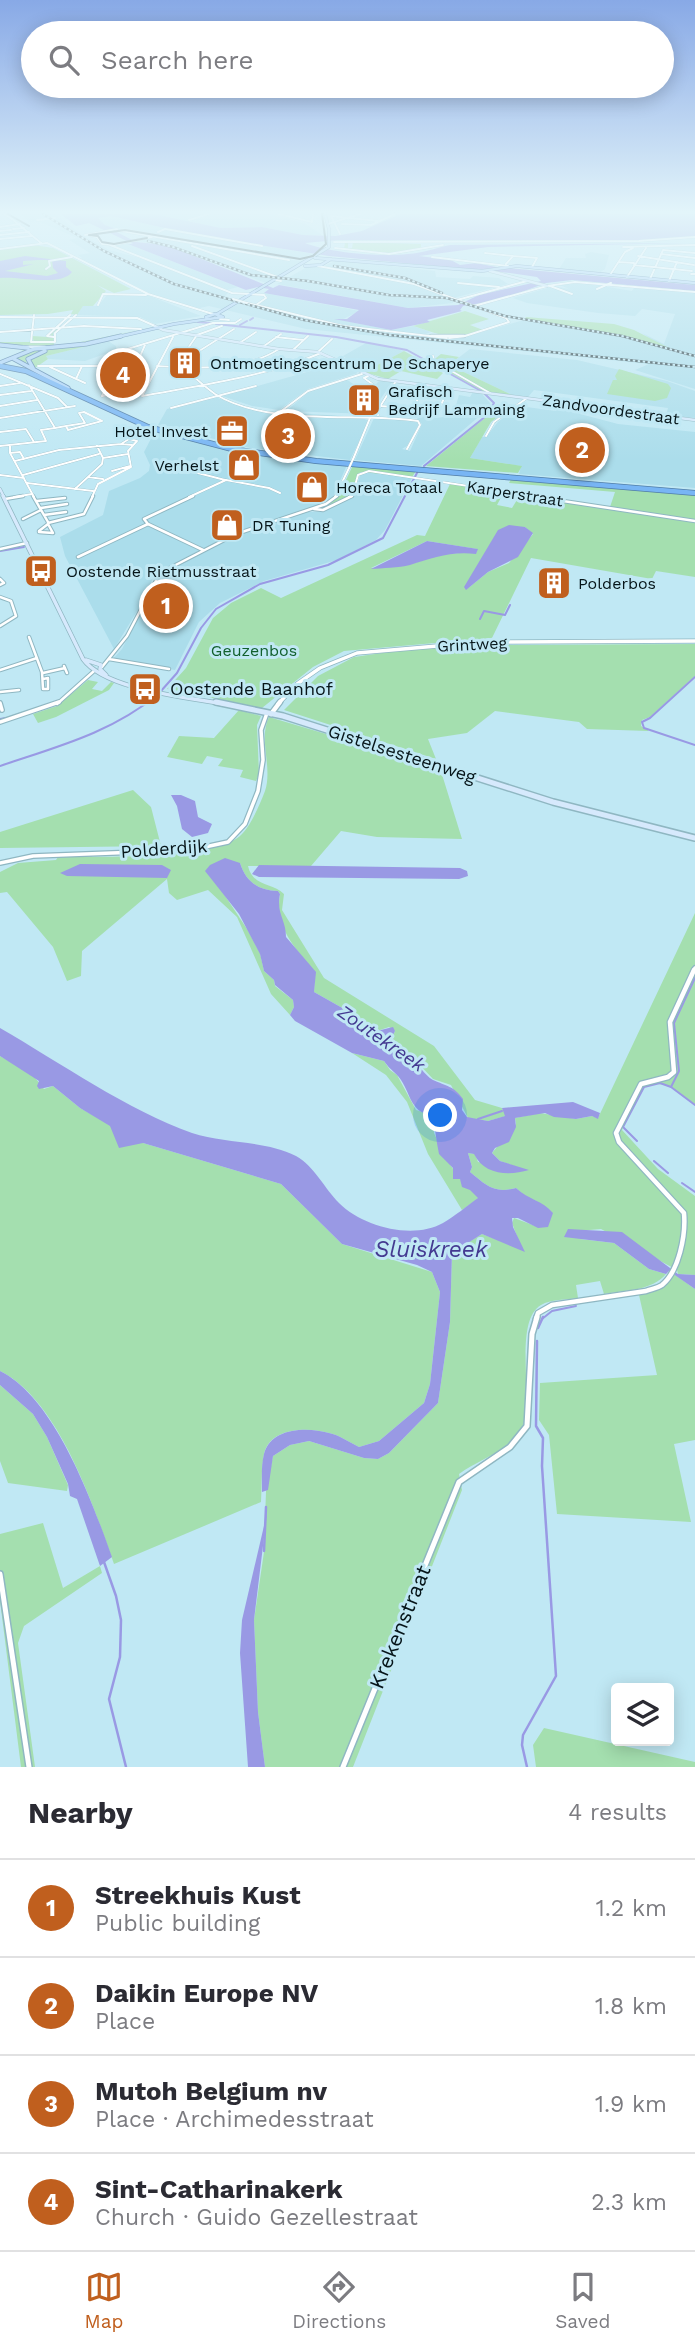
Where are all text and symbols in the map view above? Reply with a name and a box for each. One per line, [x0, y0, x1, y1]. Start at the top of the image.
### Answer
search box [21, 21, 674, 98]
icon: search [45, 41, 83, 79]
text: Search here [101, 45, 253, 75]
building icon: Ontmoetingscentrum De Schaperye [166, 344, 204, 382]
pin: 4 [100, 349, 146, 401]
place label: Ontmoetingscentrum De Schaperye [210, 354, 490, 373]
building icon: Grafisch Bedrijf Lammaing [345, 381, 383, 419]
place label: Grafisch Bedrijf Lammaing [388, 382, 525, 419]
street label: Zandvoordestraat [541, 390, 681, 429]
pin: 3 [265, 410, 311, 462]
office icon: Hotel Invest [213, 412, 251, 450]
place label: Hotel Invest [114, 422, 208, 441]
pin: 2 [559, 424, 605, 476]
shop icon: Verhelst [225, 446, 263, 484]
place label: Verhelst [154, 456, 219, 475]
shop icon: Horeca Totaal [293, 468, 331, 506]
street label: Karperstraat [465, 477, 565, 511]
place label: Horeca Totaal [336, 478, 443, 497]
shop icon: DR Tuning [208, 506, 246, 544]
place label: DR Tuning [252, 516, 331, 535]
bus stop icon: Oostende Rietmusstraat [22, 552, 60, 590]
place label: Oostende Rietmusstraat [66, 562, 257, 581]
building icon: Polderbos [535, 564, 573, 602]
place label: Polderbos [578, 574, 656, 593]
pin: 1 [143, 580, 189, 632]
street label: Grintweg [437, 633, 508, 656]
park label: Geuzenbos [211, 641, 297, 660]
bus stop icon: Oostende Baanhof [126, 670, 164, 708]
place label: Oostende Baanhof [170, 678, 333, 699]
street label: Gistelsesteenweg [326, 720, 479, 787]
street label: Polderdijk [120, 835, 208, 862]
water label: Zoutekreek [333, 999, 430, 1077]
your location [423, 1098, 457, 1132]
water label: Sluiskreek [375, 1236, 489, 1263]
street label: Krekenstraat [363, 1561, 436, 1692]
map controls [611, 1683, 674, 1746]
button: layers [611, 1683, 674, 1746]
text: Nearby [28, 1795, 133, 1830]
text: 4 results [568, 1799, 667, 1826]
text: Streekhuis Kust [95, 1880, 301, 1910]
text: 1 [46, 1895, 56, 1922]
text: 1.2 km [596, 1895, 667, 1922]
text: Public building [95, 1910, 260, 1937]
text: Daikin Europe NV [95, 1978, 318, 2008]
text: 2 [44, 1993, 58, 2020]
text: 1.8 km [595, 1993, 667, 2020]
text: Place [95, 2008, 155, 2035]
text: Mutoh Belgium nv [95, 2076, 327, 2106]
text: 3 [44, 2091, 58, 2118]
text: 1.9 km [595, 2091, 667, 2118]
text: Place · Archimedesstraat [95, 2106, 374, 2133]
text: Sint-Catharinakerk [95, 2174, 343, 2204]
text: 4 [44, 2189, 58, 2216]
text: 2.3 km [591, 2189, 667, 2216]
text: Church · Guido Gezellestraat [95, 2204, 418, 2231]
tab: Map [85, 2268, 123, 2333]
tab: Directions [292, 2268, 386, 2333]
tab: Saved [555, 2268, 610, 2333]

